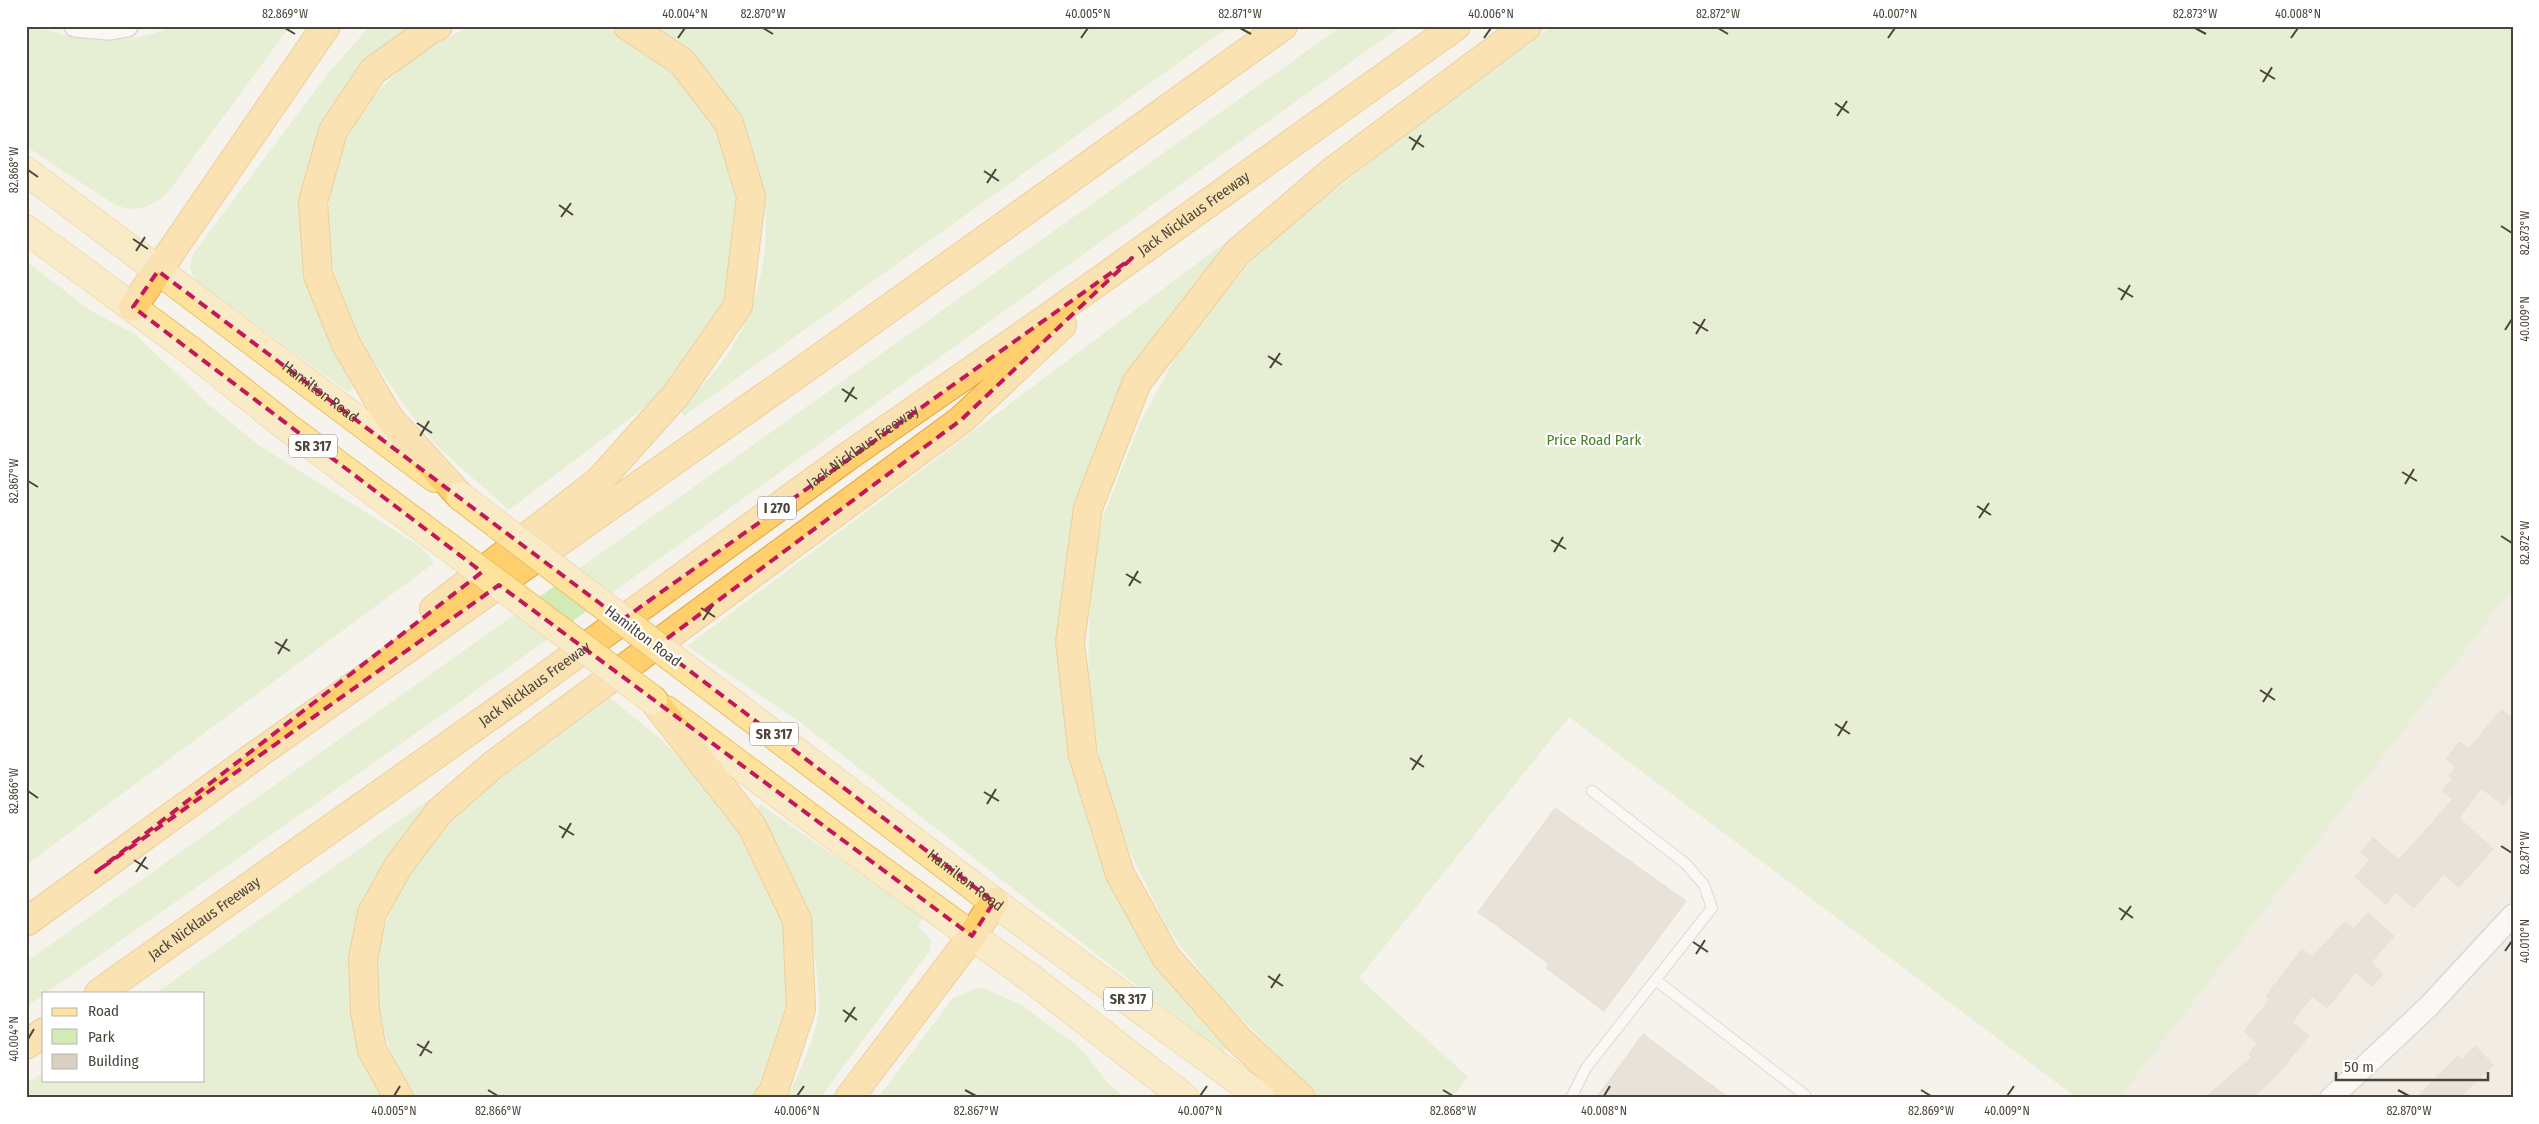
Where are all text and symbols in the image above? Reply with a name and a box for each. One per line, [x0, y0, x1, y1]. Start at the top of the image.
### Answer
text: 82.869°W [262, 7, 308, 21]
text: 40.004°N [662, 7, 708, 21]
text: 82.870°W [740, 7, 786, 21]
text: 40.005°N [1065, 7, 1111, 21]
text: 82.871°W [1218, 7, 1262, 21]
text: 40.006°N [1468, 7, 1514, 21]
text: 82.872°W [1696, 7, 1740, 21]
text: 40.007°N [1873, 7, 1917, 21]
text: 82.873°W [2173, 7, 2217, 21]
text: 40.008°N [2275, 7, 2321, 21]
text: 82.868°W [7, 147, 21, 193]
street label: Jack Nicklaus Freeway [1134, 167, 1253, 259]
text: 82.873°W [2518, 211, 2532, 255]
text: 40.009°N [2518, 296, 2532, 342]
street label: Hamilton Road [279, 357, 362, 426]
street label: Jack Nicklaus Freeway [803, 401, 922, 492]
park label: Price Road Park [1547, 431, 1641, 449]
road number: SR 317 [289, 434, 337, 458]
text: 82.867°W [7, 458, 21, 504]
road number: I 270 [758, 496, 796, 520]
text: 82.872°W [2518, 521, 2532, 565]
street label: Hamilton Road [601, 601, 685, 671]
street label: Jack Nicklaus Freeway [475, 638, 594, 730]
road number: SR 317 [750, 722, 798, 746]
text: 82.866°W [7, 768, 21, 814]
text: 82.871°W [2518, 831, 2532, 875]
street label: Hamilton Road [924, 846, 1007, 915]
street label: Jack Nicklaus Freeway [145, 872, 264, 964]
text: 40.010°N [2518, 919, 2532, 963]
road number: SR 317 [1104, 988, 1152, 1011]
legend [42, 992, 205, 1082]
text: Road [88, 1002, 119, 1020]
text: 40.004°N [7, 1016, 21, 1062]
text: Park [88, 1028, 115, 1046]
scale bar [2336, 1049, 2489, 1081]
text: Building [88, 1052, 139, 1070]
text: 50 m [2344, 1058, 2374, 1076]
text: 40.005°N [371, 1104, 417, 1118]
text: 82.866°W [475, 1104, 521, 1118]
text: 40.006°N [774, 1104, 820, 1118]
text: 82.867°W [953, 1104, 999, 1118]
text: 40.007°N [1178, 1104, 1222, 1118]
text: 82.868°W [1430, 1104, 1476, 1118]
text: 40.008°N [1581, 1104, 1627, 1118]
text: 82.869°W [1908, 1104, 1954, 1118]
text: 40.009°N [1984, 1104, 2030, 1118]
text: 82.870°W [2386, 1104, 2432, 1118]

